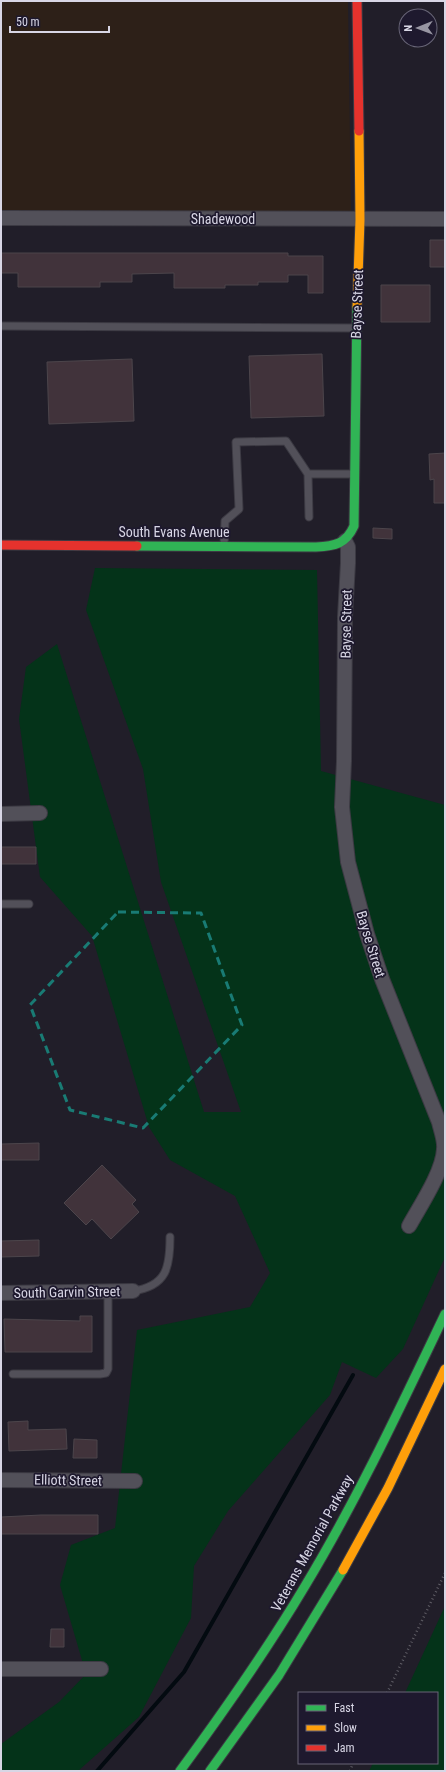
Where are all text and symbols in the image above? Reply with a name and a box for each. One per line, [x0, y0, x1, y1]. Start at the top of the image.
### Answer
scale bar [10, 8, 109, 34]
north arrow [398, 8, 438, 48]
text: 50 m [16, 15, 40, 29]
text: N [402, 24, 415, 32]
street label: Shadewood [191, 211, 255, 227]
street label: Bayse Street [348, 269, 366, 339]
street label: South Evans Avenue [118, 524, 230, 540]
street label: Bayse Street [337, 589, 355, 659]
street label: Bayse Street [353, 909, 389, 979]
street label: South Garvin Street [14, 1283, 120, 1301]
street label: Elliott Street [34, 1471, 102, 1489]
street label: Veterans Memorial Parkway [268, 1472, 356, 1614]
legend [298, 1692, 438, 1764]
text: Fast [334, 1701, 355, 1715]
text: Slow [334, 1721, 357, 1735]
text: Jam [334, 1741, 355, 1755]

